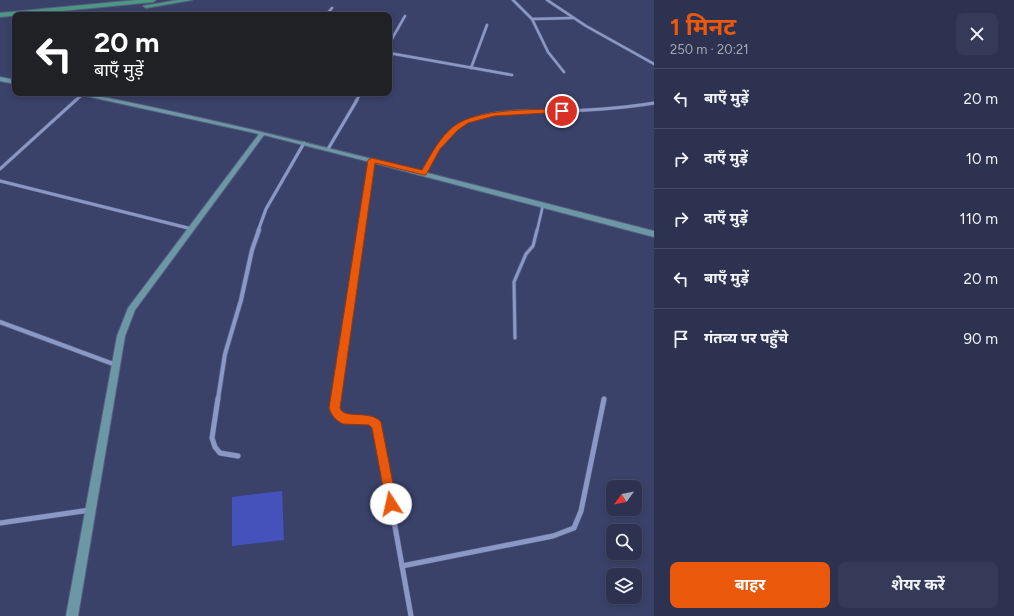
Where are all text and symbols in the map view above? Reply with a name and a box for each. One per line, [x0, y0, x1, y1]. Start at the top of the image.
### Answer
text: 1 मिनट [670, 12, 736, 41]
button: close [956, 13, 998, 55]
text: 20 m [94, 25, 159, 59]
icon: left [28, 28, 80, 80]
text: 250 m · 20:21 [670, 42, 749, 57]
text: बाएँ मुड़ें [94, 59, 144, 81]
icon: left [670, 88, 692, 110]
text: बाएँ मुड़ें [704, 89, 749, 107]
text: 20 m [964, 90, 998, 108]
pin [545, 94, 579, 128]
icon: arrive [551, 100, 573, 122]
icon: right [670, 148, 692, 170]
text: दाएँ मुड़ें [704, 149, 748, 167]
text: 10 m [966, 150, 998, 168]
icon: right [670, 208, 692, 230]
text: दाएँ मुड़ें [704, 209, 748, 227]
text: 110 m [960, 210, 998, 228]
icon: left [670, 268, 692, 290]
text: बाएँ मुड़ें [704, 269, 749, 287]
text: 20 m [964, 270, 998, 288]
icon: arrive [670, 328, 692, 350]
text: गंतव्य पर पहुँचे [704, 329, 788, 347]
text: 90 m [963, 330, 998, 348]
north arrow [606, 480, 642, 516]
map controls [606, 480, 642, 604]
position arrow [370, 483, 412, 525]
button: search [606, 524, 642, 560]
button: बाहर [670, 562, 830, 608]
button: शेयर करें [838, 562, 998, 608]
button: layers [606, 568, 642, 604]

